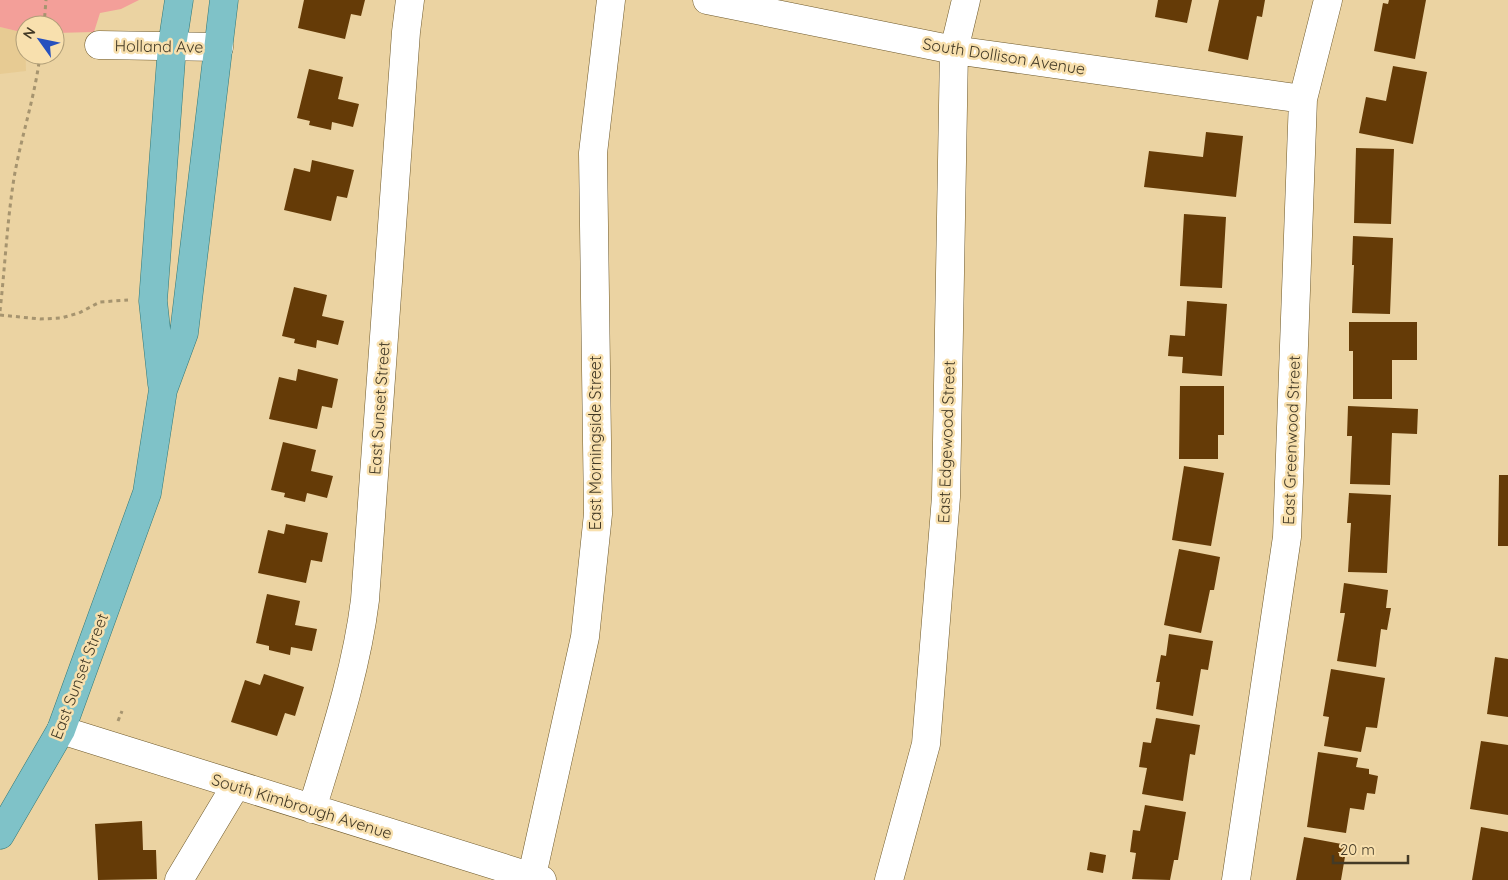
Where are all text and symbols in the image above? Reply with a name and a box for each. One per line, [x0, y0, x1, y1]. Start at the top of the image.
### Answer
north arrow [15, 15, 65, 65]
text: N [19, 24, 39, 42]
street label: South Dollison Avenue [921, 33, 1087, 79]
street label: Holland Ave [114, 35, 204, 57]
street label: East Sunset Street [364, 341, 394, 475]
street label: East Greenwood Street [1278, 355, 1304, 525]
street label: East Morningside Street [585, 356, 605, 530]
street label: East Edgewood Street [933, 360, 959, 524]
street label: East Sunset Street [46, 610, 112, 742]
street label: South Kimbrough Avenue [209, 769, 395, 843]
scale bar [1333, 832, 1408, 864]
text: 20 m [1340, 840, 1375, 859]

